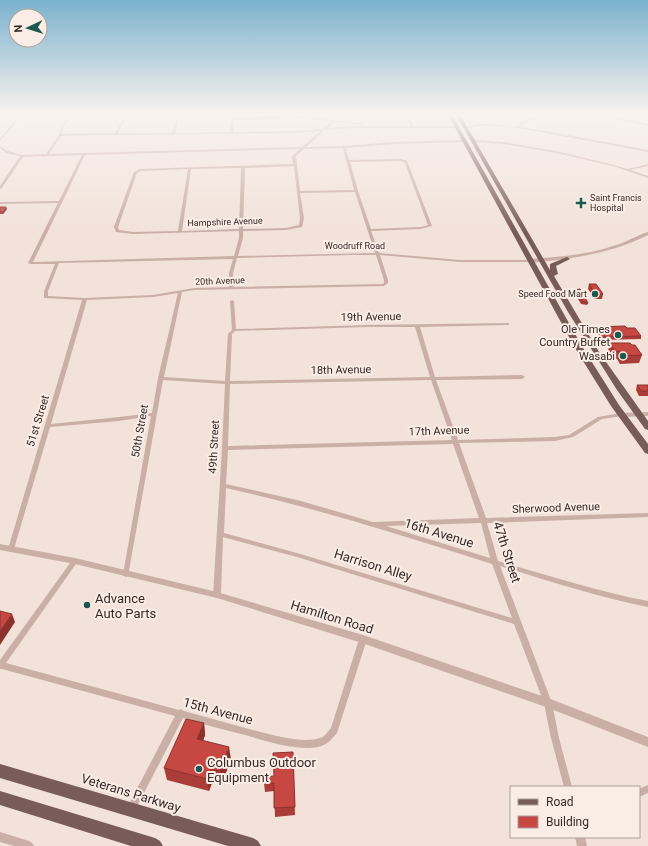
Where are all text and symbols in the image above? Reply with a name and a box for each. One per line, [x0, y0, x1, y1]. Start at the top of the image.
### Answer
north arrow [8, 8, 48, 48]
text: N [12, 24, 25, 33]
place label: Saint Francis Hospital [590, 193, 642, 213]
marker: Saint Francis Hospital [575, 197, 587, 209]
street label: Hampshire Avenue [187, 216, 263, 228]
street label: Woodruff Road [325, 241, 385, 251]
street label: 20th Avenue [195, 275, 245, 287]
place label: Speed Food Mart [518, 289, 587, 299]
marker: Speed Food Mart [590, 289, 600, 299]
street label: 19th Avenue [341, 310, 402, 324]
place label: Ole Times Country Buffet [539, 323, 610, 349]
marker: Ole Times Country Buffet [613, 330, 623, 340]
place label: Wasabi [579, 350, 615, 363]
marker: Wasabi [618, 351, 628, 361]
street label: 18th Avenue [311, 363, 372, 377]
street label: 51st Street [24, 393, 52, 448]
street label: 50th Street [129, 403, 151, 459]
street label: 49th Street [206, 419, 222, 474]
street label: 17th Avenue [408, 423, 470, 439]
street label: Sherwood Avenue [512, 500, 600, 516]
street label: 16th Avenue [402, 515, 476, 551]
street label: 47th Street [490, 519, 524, 585]
street label: Harrison Alley [332, 546, 414, 584]
place label: Advance Auto Parts [95, 591, 157, 621]
street label: Hamilton Road [289, 597, 375, 637]
marker: Advance Auto Parts [82, 600, 92, 610]
street label: 15th Avenue [181, 694, 255, 728]
place label: Columbus Outdoor Equipment [207, 755, 317, 785]
marker: Columbus Outdoor Equipment [194, 764, 204, 774]
street label: Veterans Parkway [79, 771, 183, 815]
legend [510, 786, 640, 838]
text: Road [546, 795, 574, 809]
text: Building [546, 815, 589, 829]

